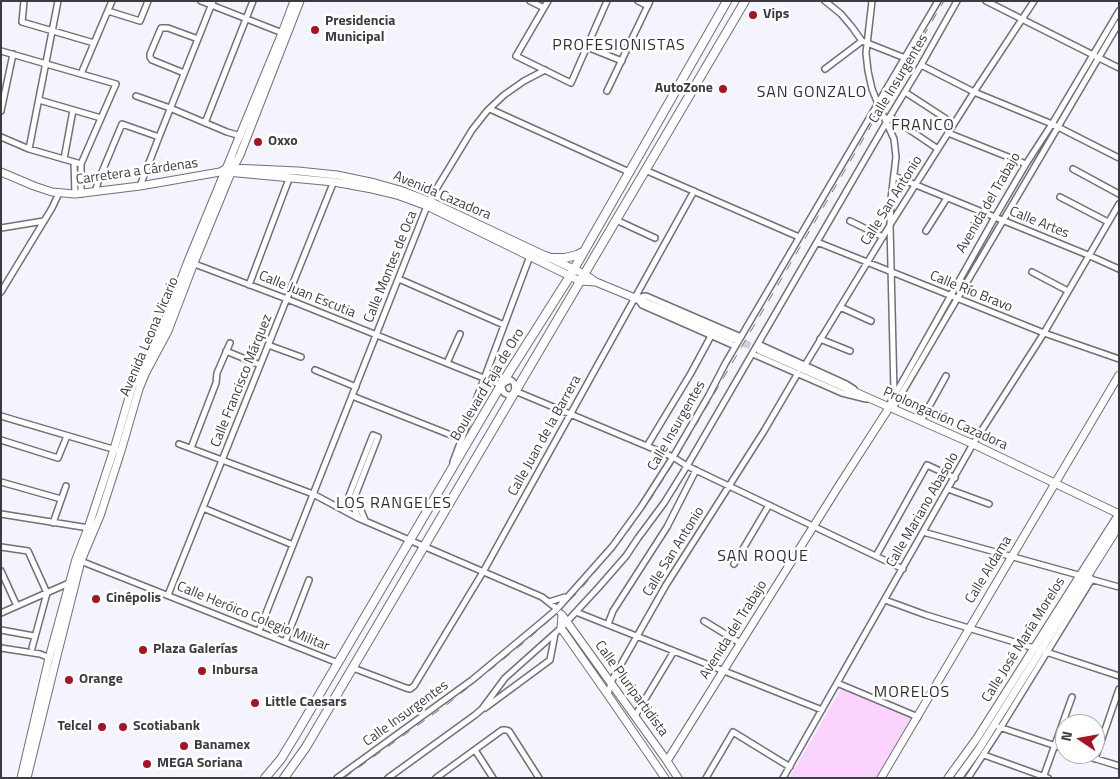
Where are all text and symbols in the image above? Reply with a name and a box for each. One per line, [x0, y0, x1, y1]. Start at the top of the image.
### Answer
place label: Vips [763, 7, 789, 23]
marker: Vips [747, 9, 759, 21]
place label: Presidencia Municipal [325, 14, 395, 46]
marker: Presidencia Municipal [309, 24, 321, 36]
street label: Calle Insurgentes [866, 31, 932, 127]
district label: PROFESIONISTAS [551, 36, 687, 56]
place label: AutoZone [655, 81, 713, 97]
marker: AutoZone [717, 83, 729, 95]
district label: SAN GONZALO [755, 83, 869, 103]
district label: FRANCO [890, 116, 956, 136]
place label: Oxxo [268, 134, 298, 150]
marker: Oxxo [252, 136, 264, 148]
street label: Avenida del Trabajo [953, 150, 1025, 256]
street label: Calle San Antonio [858, 153, 926, 249]
street label: Carretera a Cárdenas [75, 155, 199, 189]
street label: Avenida Cazadora [391, 168, 493, 224]
street label: Calle Artes [1007, 203, 1071, 243]
street label: Calle Montes de Oca [361, 209, 421, 325]
street label: Calle Juan Escutia [256, 268, 358, 322]
street label: Calle Río Bravo [927, 268, 1015, 316]
street label: Avenida Leona Vicario [117, 275, 183, 399]
street label: Calle Francisco Márquez [208, 312, 276, 450]
street label: Boulevard Faja de Oro [448, 326, 528, 444]
street label: Calle Juan de la Barrera [505, 373, 585, 499]
street label: Calle Insurgentes [644, 378, 710, 474]
street label: Prolongación Cazadora [880, 384, 1010, 454]
street label: Calle Mariano Abasolo [883, 449, 963, 571]
district label: LOS RANGELES [334, 494, 454, 514]
street label: Calle San Antonio [640, 504, 708, 600]
street label: Calle Aldama [962, 533, 1016, 607]
district label: SAN ROQUE [716, 547, 810, 567]
street label: Calle José María Morelos [979, 574, 1069, 706]
street label: Avenida del Trabajo [697, 577, 771, 683]
street label: Calle Heróico Colegio Militar [174, 579, 332, 655]
place label: Cinépolis [106, 591, 161, 607]
marker: Cinépolis [90, 593, 102, 605]
street label: Calle Pluripartidista [591, 638, 671, 740]
place label: Plaza Galerías [153, 642, 238, 658]
marker: Plaza Galerías [137, 644, 149, 656]
place label: Inbursa [212, 663, 258, 679]
marker: Inbursa [196, 665, 208, 677]
place label: Orange [79, 672, 123, 688]
marker: Orange [63, 674, 75, 686]
street label: Calle Insurgentes [360, 677, 452, 751]
district label: MORELOS [873, 683, 951, 703]
place label: Little Caesars [265, 695, 347, 711]
marker: Little Caesars [249, 697, 261, 709]
north arrow [1055, 714, 1105, 764]
place label: Telcel [58, 719, 92, 735]
place label: Scotiabank [133, 719, 200, 735]
marker: Telcel [96, 721, 108, 733]
marker: Scotiabank [117, 721, 129, 733]
text: N [1055, 729, 1077, 743]
place label: Banamex [194, 738, 250, 754]
marker: Banamex [178, 740, 190, 752]
place label: MEGA Soriana [157, 756, 243, 772]
marker: MEGA Soriana [141, 758, 153, 770]

